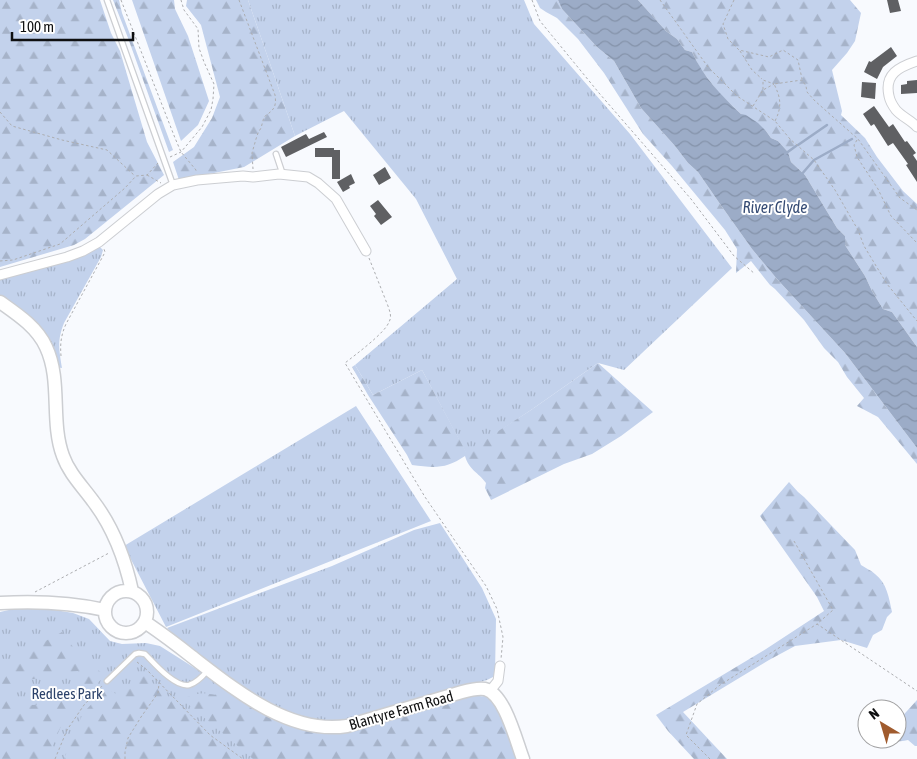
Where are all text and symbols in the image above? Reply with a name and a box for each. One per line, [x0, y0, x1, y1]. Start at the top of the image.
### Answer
scale bar [12, 10, 134, 42]
text: 100 m [20, 18, 54, 35]
water label: River Clyde [743, 198, 807, 217]
park label: Redlees Park [31, 685, 103, 702]
street label: Blantyre Farm Road [347, 687, 455, 733]
north arrow [857, 699, 907, 749]
text: N [866, 705, 882, 723]

